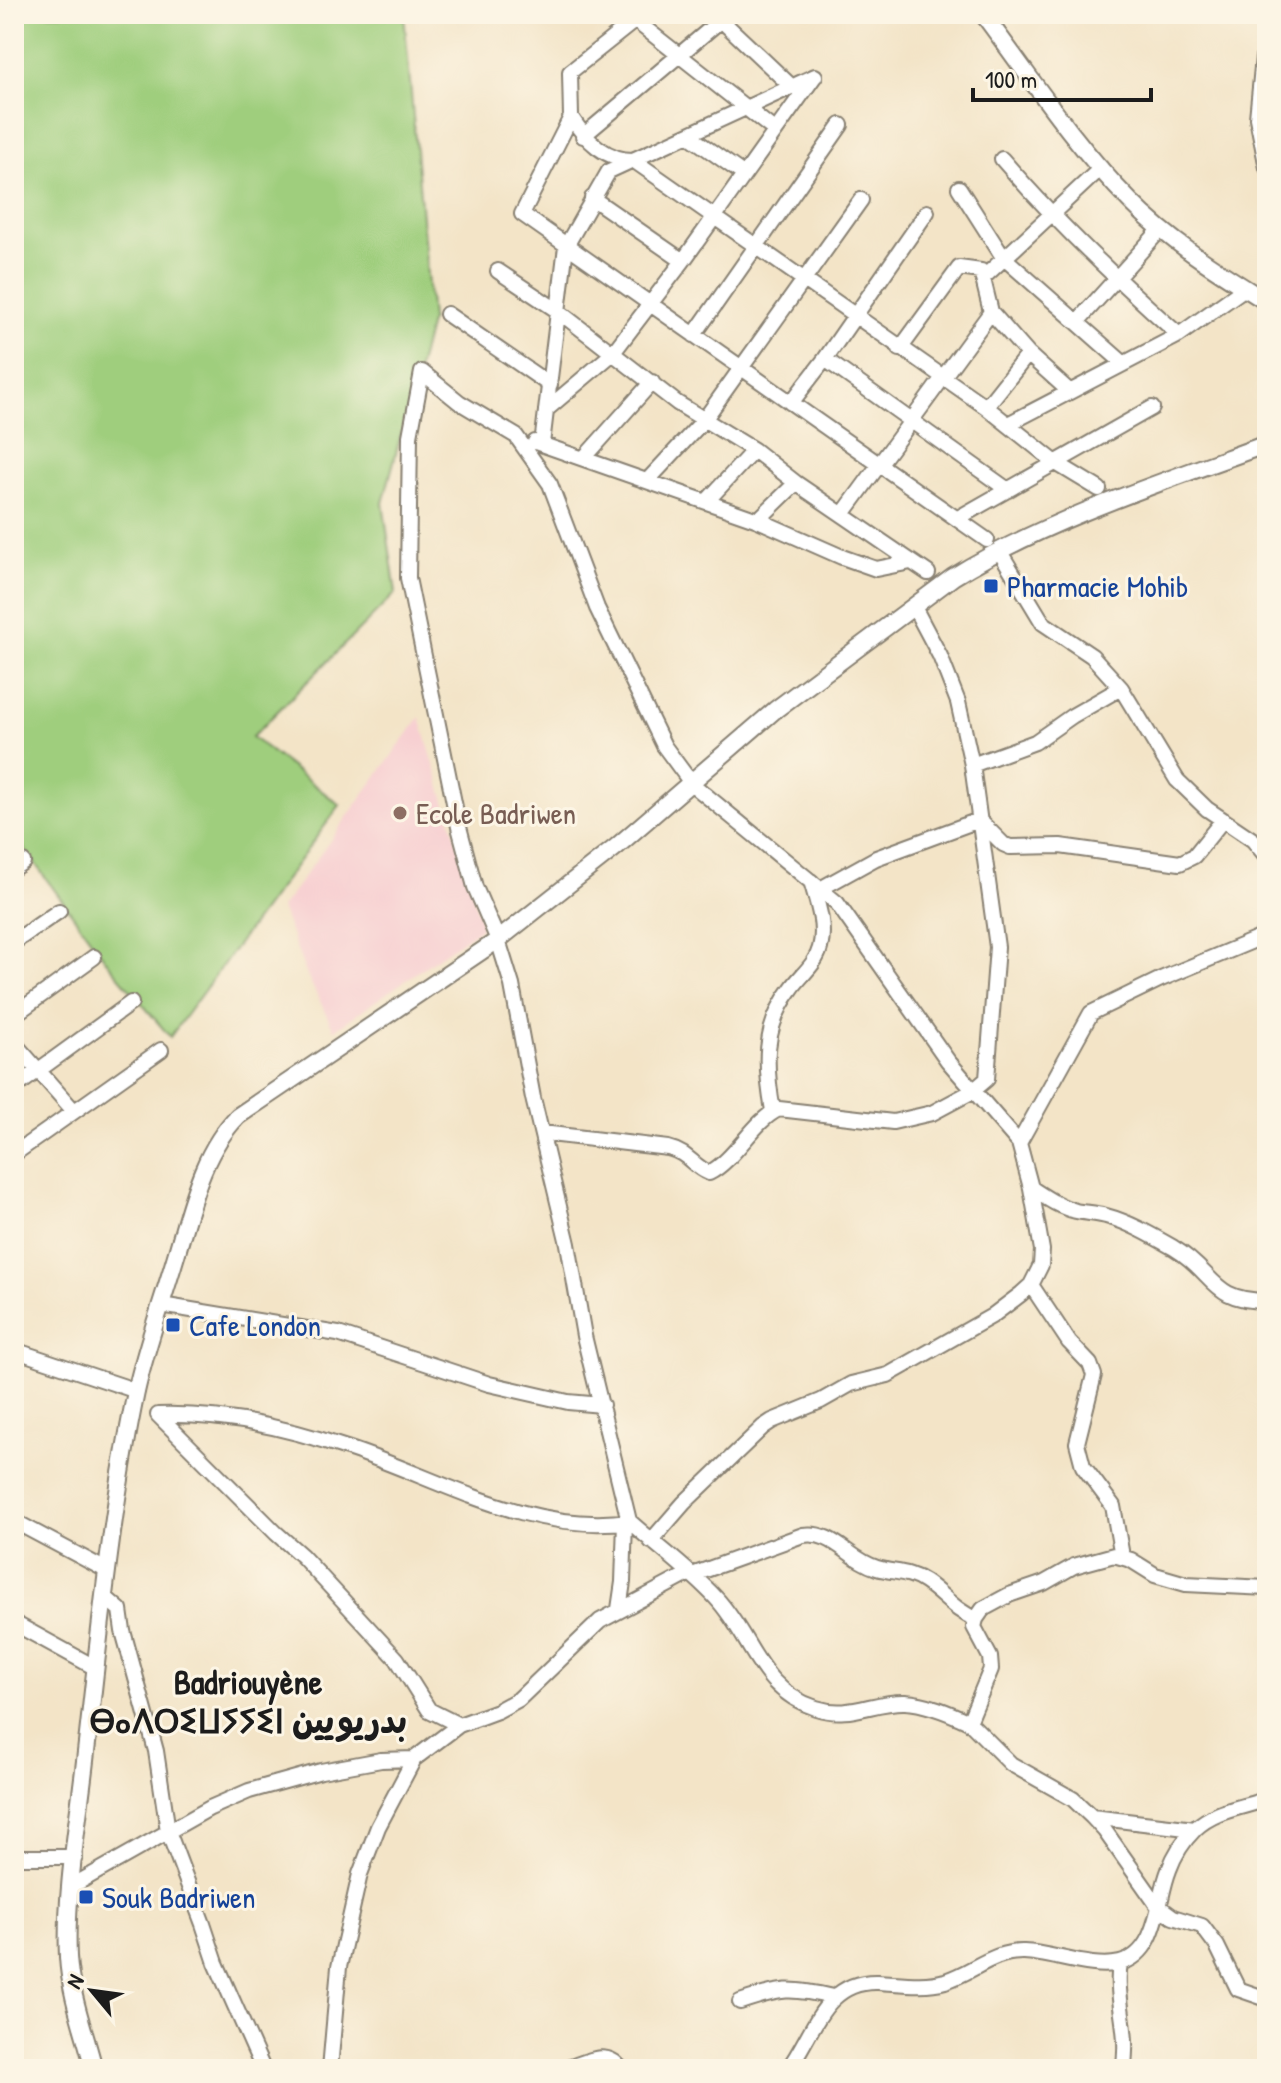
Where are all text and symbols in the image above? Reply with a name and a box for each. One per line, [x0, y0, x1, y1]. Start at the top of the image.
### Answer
scale bar [973, 52, 1151, 102]
text: 100 m [985, 63, 1037, 95]
place label: Pharmacie Mohib [1007, 566, 1188, 606]
marker: Pharmacie Mohib [982, 577, 1000, 595]
place label: Ecole Badriwen [416, 793, 576, 833]
marker: Ecole Badriwen [391, 804, 409, 822]
place label: Cafe London [189, 1305, 321, 1345]
marker: Cafe London [164, 1316, 182, 1334]
district label: Badriouyène ⴱⴰⴷⵔⵉⵡⵢⵢⵉⵏ بدريويين [89, 1659, 407, 1744]
place label: Souk Badriwen [102, 1877, 256, 1917]
marker: Souk Badriwen [77, 1888, 95, 1906]
north arrow [52, 1951, 132, 2031]
text: N [59, 1969, 91, 1994]

